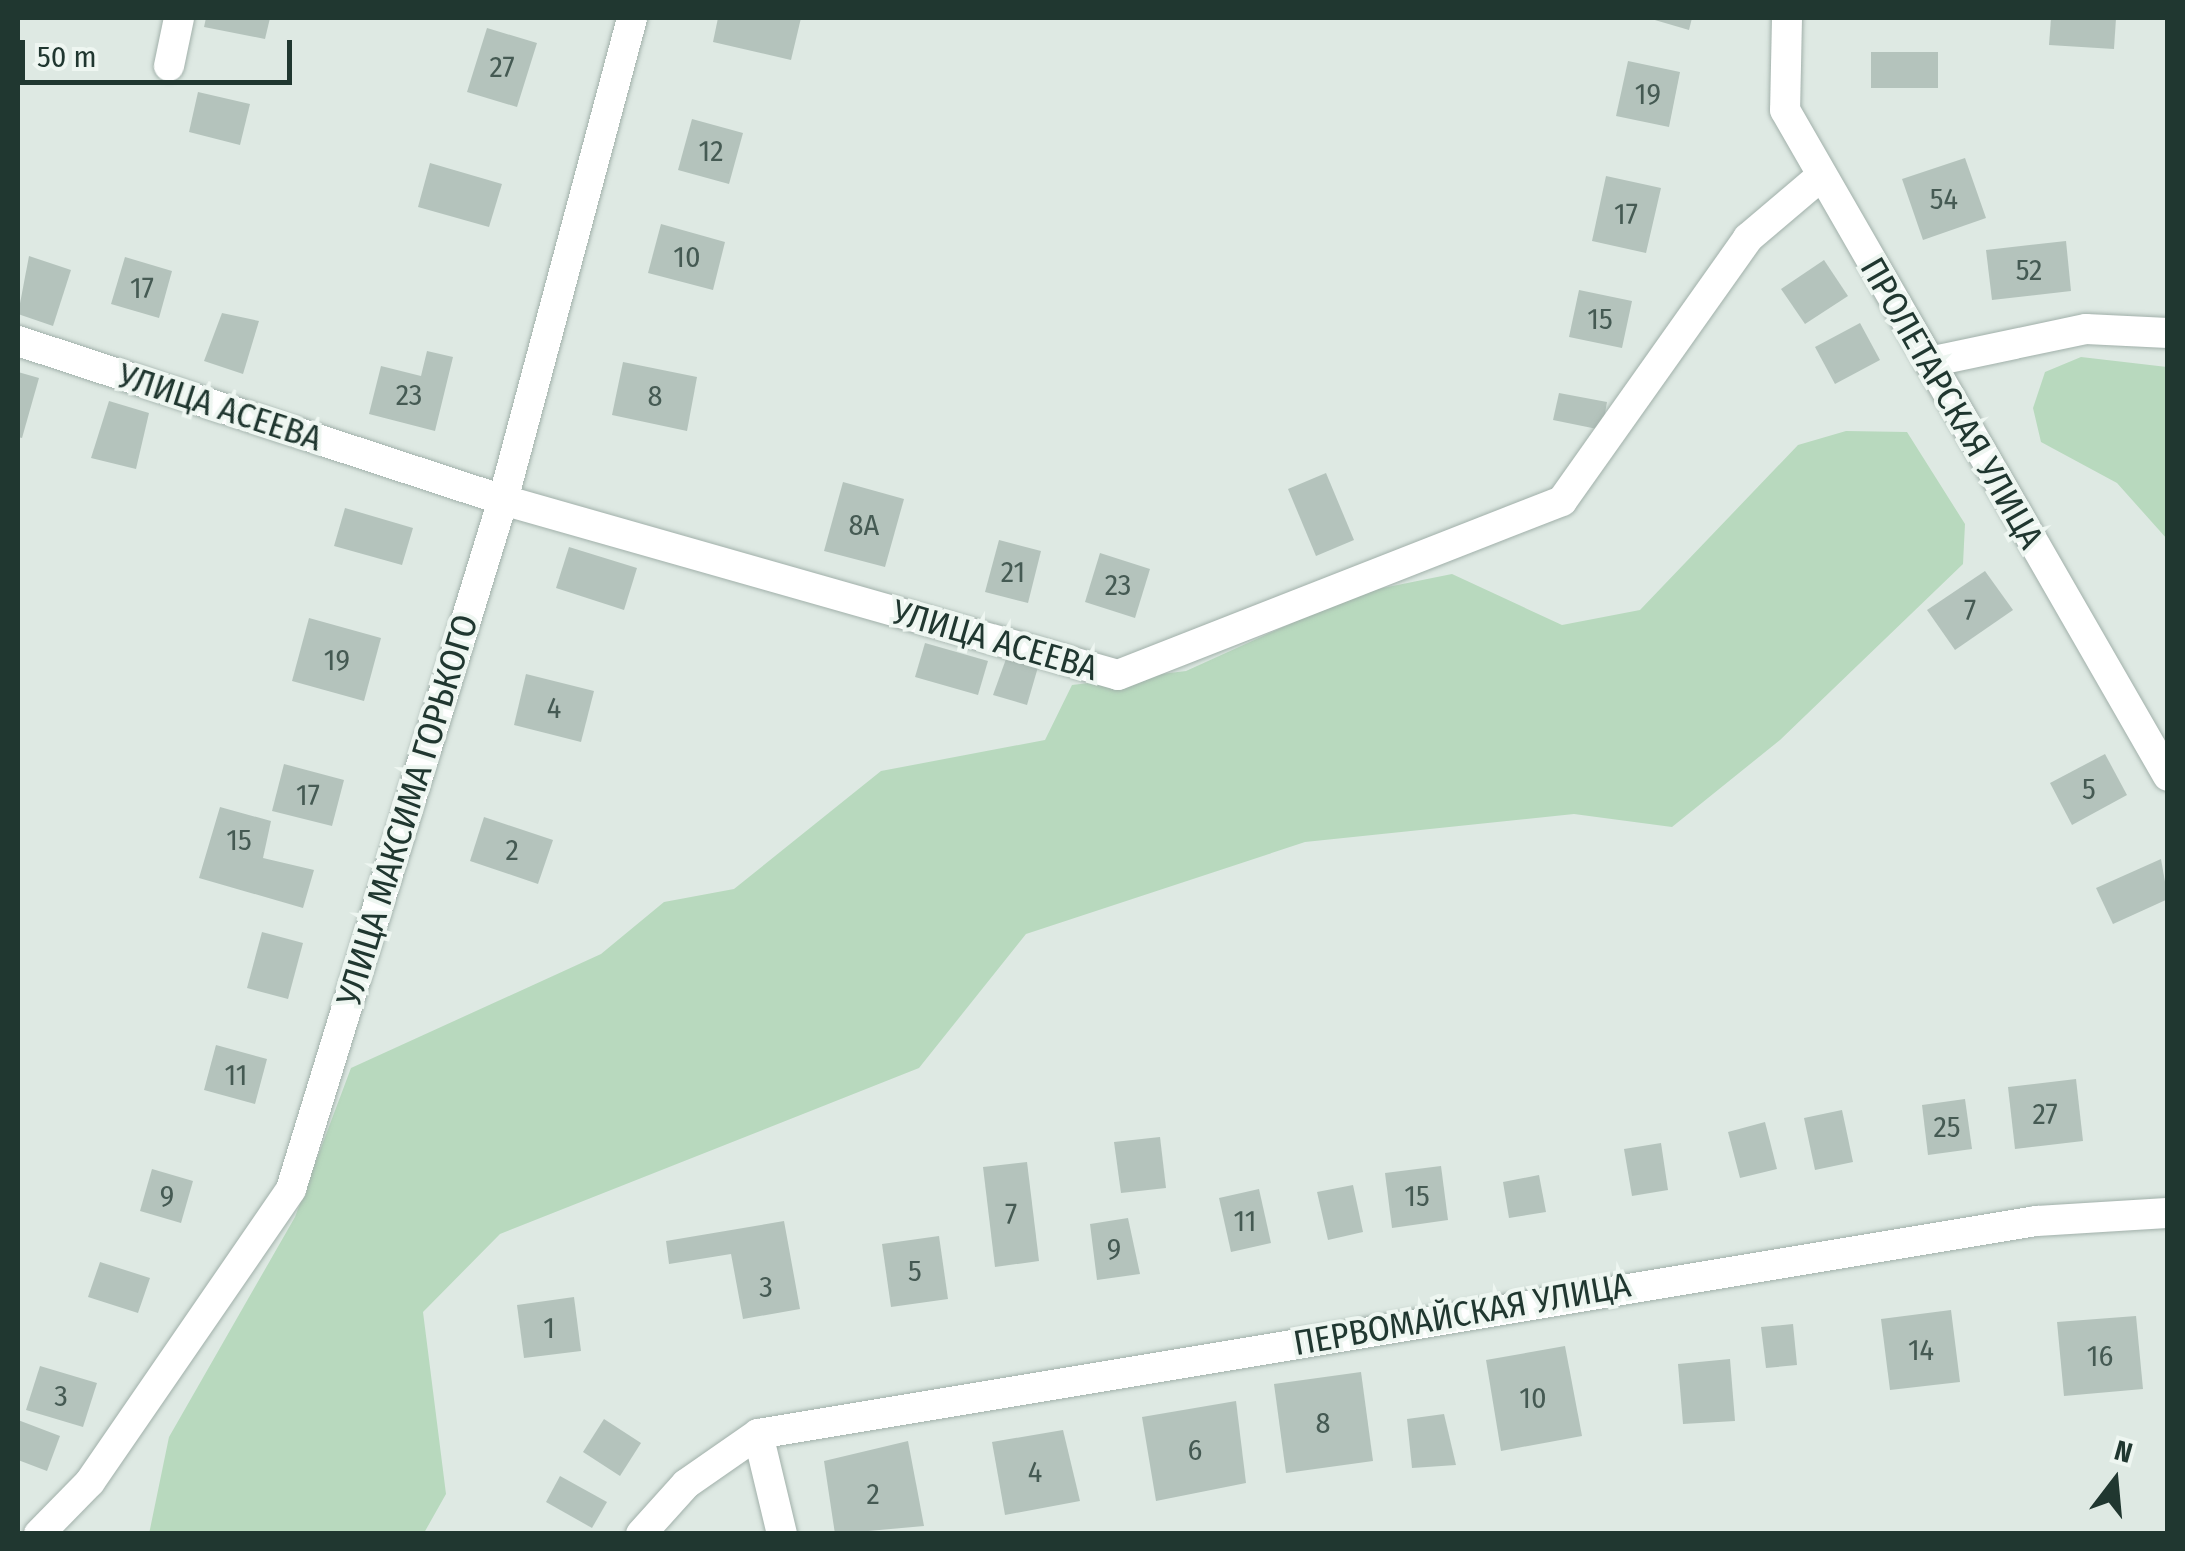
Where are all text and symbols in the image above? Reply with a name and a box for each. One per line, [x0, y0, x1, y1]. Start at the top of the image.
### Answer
scale bar [25, 20, 298, 82]
text: 50 m [37, 39, 97, 75]
house number: 27 [489, 49, 515, 85]
house number: 19 [1635, 76, 1661, 112]
house number: 12 [699, 133, 723, 169]
house number: 54 [1930, 181, 1958, 217]
house number: 17 [1614, 196, 1638, 232]
house number: 10 [673, 239, 701, 275]
street label: ПРОЛЕТАРСКАЯ УЛИЦА [1852, 250, 2052, 556]
house number: 52 [2016, 252, 2042, 288]
house number: 17 [130, 270, 154, 306]
house number: 15 [1587, 301, 1613, 337]
street label: УЛИЦА АСЕЕВА [113, 354, 327, 460]
house number: 23 [396, 377, 422, 413]
house number: 8 [648, 378, 662, 414]
house number: 8А [849, 507, 879, 543]
house number: 21 [1001, 554, 1025, 590]
house number: 23 [1105, 567, 1131, 603]
street label: УЛИЦА АСЕЕВА [887, 591, 1103, 689]
house number: 7 [1964, 592, 1976, 628]
street label: УЛИЦА МАКСИМА ГОРЬКОГО [327, 609, 487, 1011]
house number: 19 [324, 642, 350, 678]
house number: 4 [547, 690, 561, 726]
house number: 5 [2082, 771, 2096, 807]
house number: 17 [296, 777, 320, 813]
house number: 15 [226, 822, 252, 858]
house number: 2 [505, 832, 519, 868]
house number: 11 [225, 1057, 247, 1093]
house number: 27 [2032, 1096, 2058, 1132]
house number: 25 [1934, 1109, 1960, 1145]
house number: 9 [160, 1178, 174, 1214]
house number: 15 [1404, 1178, 1430, 1214]
house number: 7 [1005, 1196, 1017, 1232]
house number: 11 [1234, 1203, 1256, 1239]
house number: 9 [1107, 1231, 1121, 1267]
house number: 5 [908, 1253, 922, 1289]
street label: ПЕРВОМАЙСКАЯ УЛИЦА [1290, 1264, 1634, 1364]
house number: 3 [759, 1269, 773, 1305]
house number: 1 [543, 1310, 555, 1346]
house number: 14 [1908, 1332, 1934, 1368]
house number: 16 [2087, 1338, 2113, 1374]
house number: 3 [54, 1378, 68, 1414]
house number: 10 [1519, 1380, 1547, 1416]
house number: 8 [1316, 1405, 1330, 1441]
north arrow [2065, 1431, 2165, 1531]
house number: 6 [1188, 1432, 1202, 1468]
text: N [2111, 1434, 2136, 1470]
house number: 4 [1028, 1454, 1042, 1490]
house number: 2 [866, 1476, 880, 1512]

